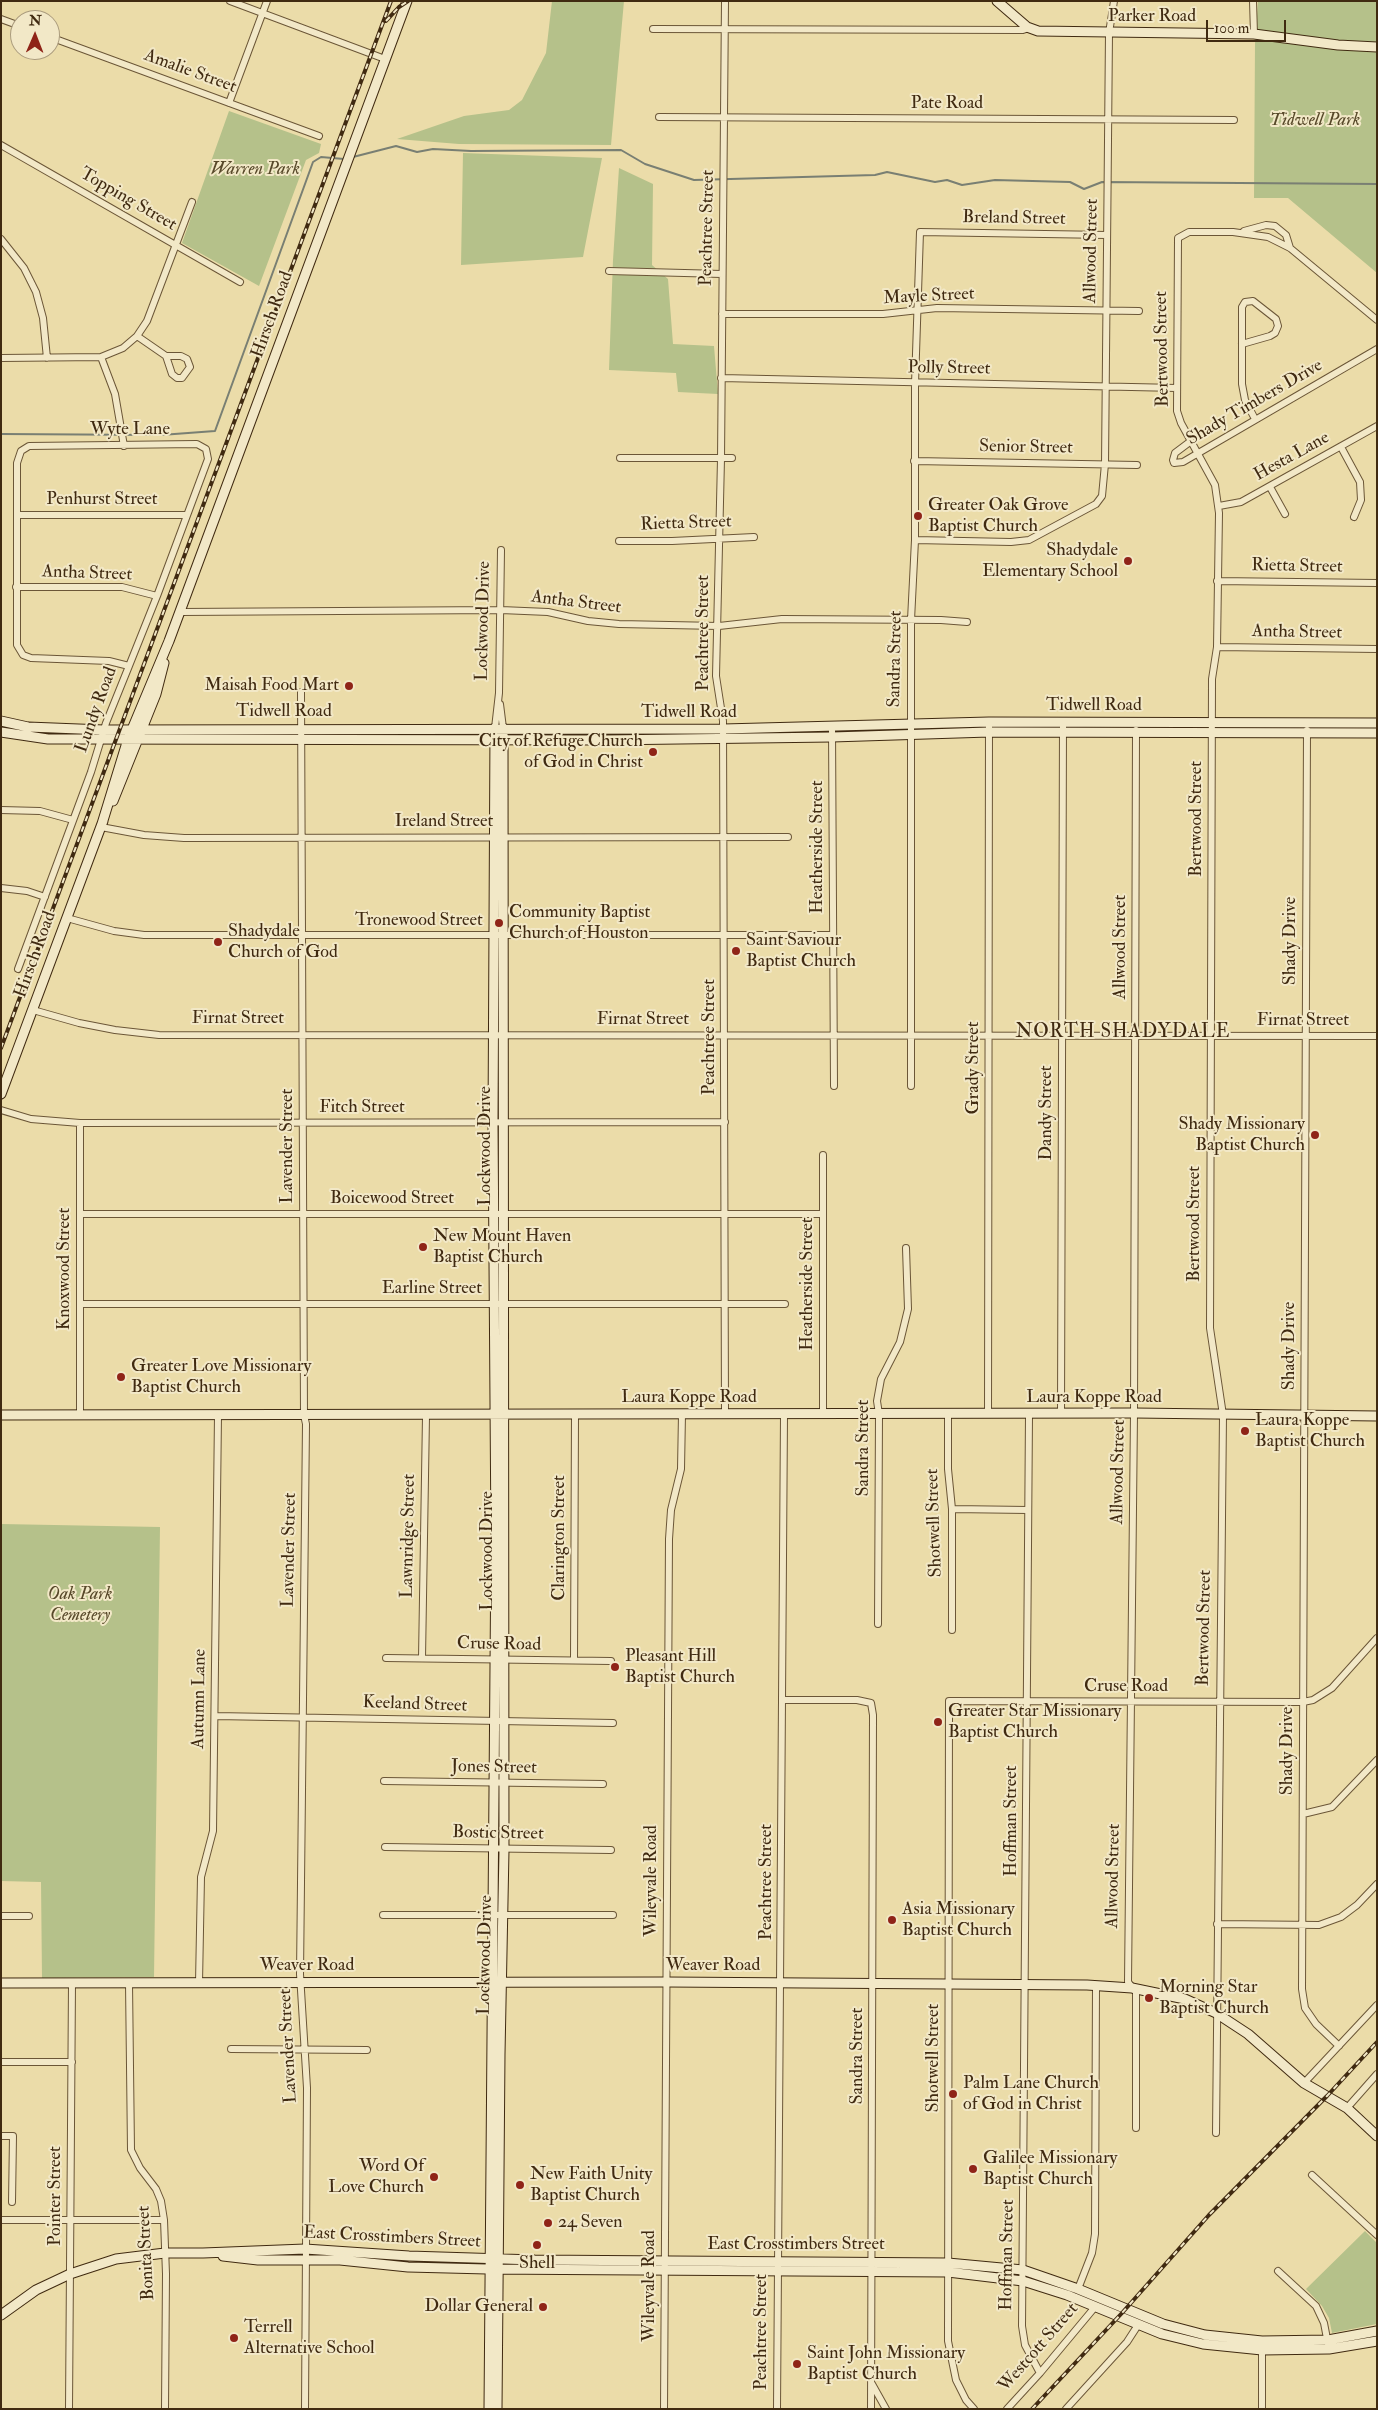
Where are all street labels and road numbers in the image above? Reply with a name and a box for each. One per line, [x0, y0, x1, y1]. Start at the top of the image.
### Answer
street label: Parker Road [1108, 6, 1196, 28]
street label: Amalie Street [141, 45, 239, 99]
street label: Pate Road [911, 93, 983, 115]
street label: Topping Street [76, 164, 180, 236]
street label: Peachtree Street [696, 170, 720, 286]
street label: Allwood Street [1080, 198, 1104, 304]
street label: Breland Street [962, 207, 1066, 231]
street label: Hirsch Road [247, 269, 299, 361]
street label: Mayle Street [883, 284, 975, 310]
street label: Bertwood Street [1151, 291, 1175, 407]
street label: Shady Timbers Drive [1183, 355, 1327, 451]
street label: Polly Street [907, 357, 991, 381]
street label: Wyte Lane [90, 419, 170, 441]
street label: Hesta Lane [1251, 428, 1333, 486]
street label: Senior Street [979, 436, 1073, 460]
street label: Penhurst Street [46, 489, 158, 511]
street label: Rietta Street [640, 512, 732, 536]
street label: Rietta Street [1251, 555, 1343, 579]
street label: Lockwood Drive [472, 561, 496, 681]
street label: Antha Street [41, 562, 133, 586]
street label: Peachtree Street [693, 575, 715, 691]
street label: Antha Street [530, 587, 622, 619]
street label: Sandra Street [884, 610, 908, 708]
street label: Antha Street [1252, 621, 1342, 645]
street label: Lundy Road [71, 664, 123, 756]
street label: Tidwell Road [1046, 695, 1142, 717]
street label: Tidwell Road [236, 701, 332, 723]
street label: Tidwell Road [641, 702, 737, 724]
street label: Bertwood Street [1186, 761, 1208, 877]
street label: Heatherside Street [807, 780, 829, 914]
street label: Ireland Street [395, 811, 493, 833]
street label: Allwood Street [1110, 895, 1132, 999]
street label: Shady Drive [1280, 897, 1302, 985]
street label: Hirsch Road [10, 909, 62, 1001]
street label: Tronewood Street [355, 910, 483, 932]
street label: Peachtree Street [699, 979, 721, 1095]
street label: Firnat Street [192, 1008, 284, 1030]
street label: Firnat Street [597, 1009, 689, 1031]
street label: Firnat Street [1257, 1010, 1349, 1032]
street label: Grady Street [963, 1021, 985, 1115]
street label: Dandy Street [1036, 1065, 1058, 1161]
street label: Lockwood Drive [475, 1086, 497, 1206]
street label: Lavender Street [277, 1089, 299, 1203]
street label: Fitch Street [319, 1097, 405, 1119]
street label: Bertwood Street [1184, 1166, 1206, 1282]
street label: Boicewood Street [330, 1188, 454, 1210]
street label: Knoxwood Street [54, 1208, 76, 1330]
street label: Heatherside Street [797, 1217, 819, 1351]
street label: Earline Street [382, 1278, 482, 1300]
street label: Shady Drive [1279, 1302, 1301, 1390]
street label: Laura Koppe Road [621, 1387, 757, 1409]
street label: Laura Koppe Road [1026, 1387, 1162, 1409]
street label: Sandra Street [853, 1400, 875, 1496]
street label: Allwood Street [1107, 1419, 1131, 1525]
street label: Shotwell Street [922, 1468, 948, 1578]
street label: Lawnridge Street [397, 1474, 421, 1598]
street label: Clarington Street [549, 1475, 571, 1601]
street label: Lockwood Drive [477, 1491, 499, 1611]
street label: Lavender Street [278, 1492, 302, 1608]
street label: Bertwood Street [1193, 1570, 1217, 1686]
street label: Cruse Road [457, 1633, 541, 1657]
street label: Autumn Lane [188, 1649, 212, 1749]
street label: Cruse Road [1084, 1676, 1168, 1698]
street label: Keeland Street [362, 1692, 468, 1718]
street label: Shady Drive [1277, 1707, 1299, 1795]
street label: Jones Street [451, 1756, 537, 1780]
street label: Hoffman Street [1001, 1765, 1023, 1877]
street label: Bostic Street [452, 1822, 544, 1846]
street label: Allwood Street [1102, 1823, 1126, 1929]
street label: Peachtree Street [756, 1824, 778, 1940]
street label: Wileyvale Road [641, 1825, 663, 1937]
street label: Lockwood Drive [474, 1895, 498, 2015]
street label: Weaver Road [260, 1955, 354, 1977]
street label: Weaver Road [666, 1955, 760, 1977]
street label: Lavender Street [275, 1988, 303, 2104]
street label: Shotwell Street [923, 2004, 945, 2112]
street label: Sandra Street [847, 2008, 869, 2104]
street label: Pointer Street [45, 2146, 67, 2246]
street label: Hoffman Street [996, 2199, 1020, 2311]
street label: Bonita Street [134, 2205, 160, 2301]
street label: East Crosstimbers Street [303, 2223, 481, 2253]
street label: Wileyvale Road [639, 2230, 661, 2342]
street label: East Crosstimbers Street [707, 2234, 885, 2256]
street label: Peachtree Street [751, 2274, 773, 2390]
street label: Westcott Street [994, 2299, 1084, 2397]

